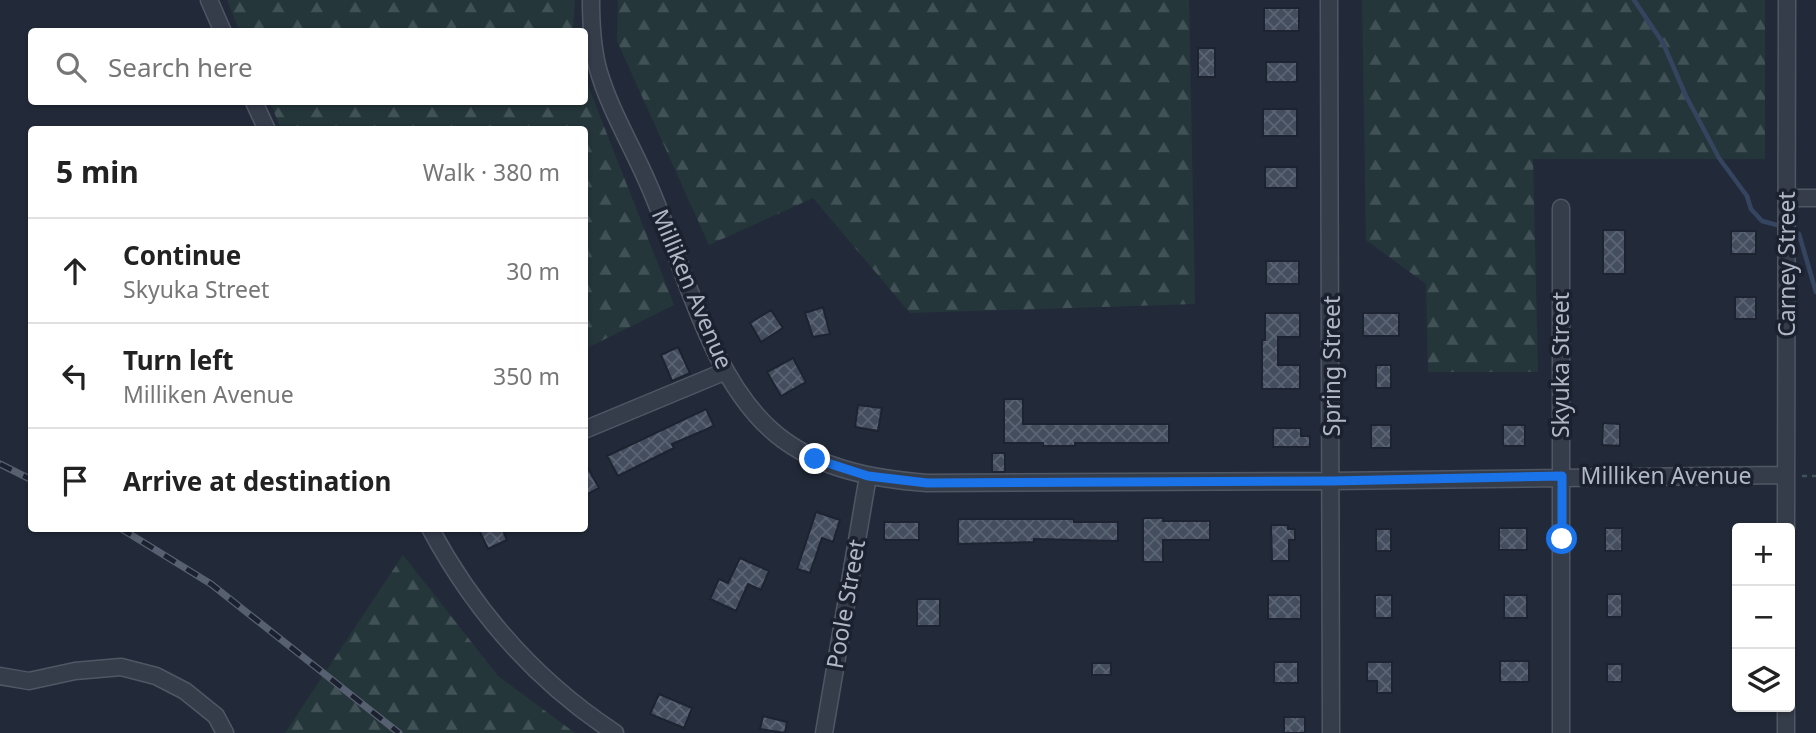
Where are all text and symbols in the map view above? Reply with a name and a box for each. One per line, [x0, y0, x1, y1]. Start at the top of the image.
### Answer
search box [28, 28, 588, 105]
icon: search [52, 48, 90, 86]
text: Search here [108, 49, 253, 85]
text: 5 min [56, 151, 139, 192]
text: Walk · 380 m [423, 156, 560, 188]
street label: Carney Street [1770, 191, 1802, 337]
street label: Milliken Avenue [645, 204, 741, 373]
text: Continue [123, 237, 241, 273]
icon: ahead [56, 252, 94, 290]
text: 30 m [506, 255, 560, 287]
text: Skyuka Street [123, 273, 269, 305]
street label: Skyuka Street [1544, 292, 1576, 438]
street label: Spring Street [1315, 296, 1347, 436]
text: Turn left [123, 342, 234, 378]
icon: left [56, 357, 94, 395]
text: 350 m [493, 360, 560, 392]
text: Milliken Avenue [123, 378, 294, 410]
route end [799, 443, 830, 474]
street label: Milliken Avenue [1581, 459, 1751, 491]
icon: arrive [56, 462, 94, 500]
text: Arrive at destination [123, 463, 392, 499]
route start [1546, 523, 1577, 554]
map controls [1732, 523, 1795, 712]
button: + [1732, 523, 1795, 586]
street label: Poole Street [818, 537, 872, 671]
button: − [1732, 586, 1795, 649]
button: layers [1732, 649, 1795, 712]

